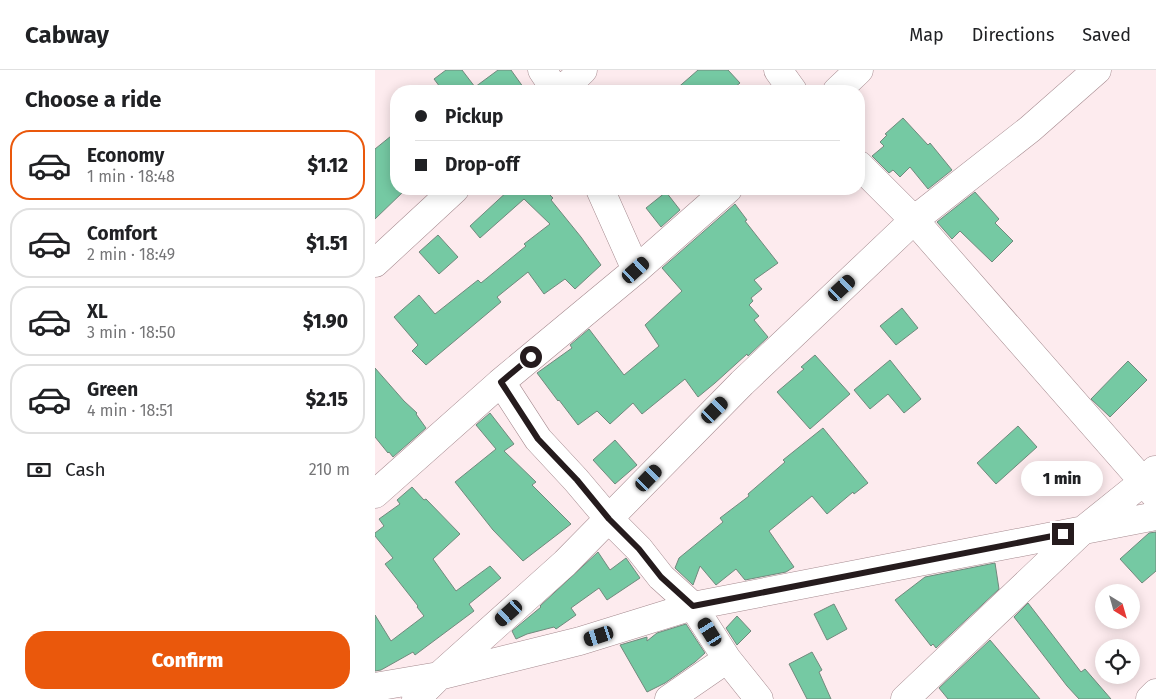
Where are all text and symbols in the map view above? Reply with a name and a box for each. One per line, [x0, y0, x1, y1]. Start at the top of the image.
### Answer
text: Cabway [25, 21, 109, 49]
text: Map [909, 24, 944, 46]
text: Directions [972, 24, 1054, 46]
text: Saved [1082, 24, 1131, 46]
text: Choose a ride [25, 86, 161, 113]
text: Pickup [445, 105, 503, 128]
icon: car [27, 143, 72, 188]
text: Economy [87, 144, 164, 167]
text: Drop-off [445, 153, 519, 176]
text: $1.12 [308, 154, 348, 177]
text: 1 min · 18:48 [87, 167, 175, 186]
icon: car [27, 221, 72, 266]
text: Comfort [87, 222, 157, 245]
text: $1.51 [306, 232, 348, 255]
text: 2 min · 18:49 [87, 245, 175, 264]
car [619, 254, 652, 286]
car [825, 272, 858, 304]
icon: car [27, 299, 72, 344]
text: XL [87, 300, 108, 323]
text: $1.90 [303, 310, 348, 333]
text: 3 min · 18:50 [87, 323, 176, 342]
route start [520, 346, 542, 368]
icon: car [27, 377, 72, 422]
text: Green [87, 378, 138, 401]
text: $2.15 [306, 388, 348, 411]
car [699, 394, 730, 426]
text: 4 min · 18:51 [87, 401, 173, 420]
icon: cash [25, 456, 53, 484]
text: Cash [65, 458, 106, 481]
text: 210 m [309, 460, 350, 479]
car [633, 462, 664, 494]
callout: 1 min [1022, 462, 1104, 496]
text: 1 min [1043, 469, 1081, 488]
route end [1052, 523, 1074, 545]
north arrow [1095, 584, 1140, 629]
map controls [1095, 584, 1140, 684]
car [492, 597, 525, 629]
car [695, 615, 724, 649]
car [582, 624, 615, 648]
button: Confirm [25, 631, 350, 689]
button: locate [1095, 639, 1140, 684]

